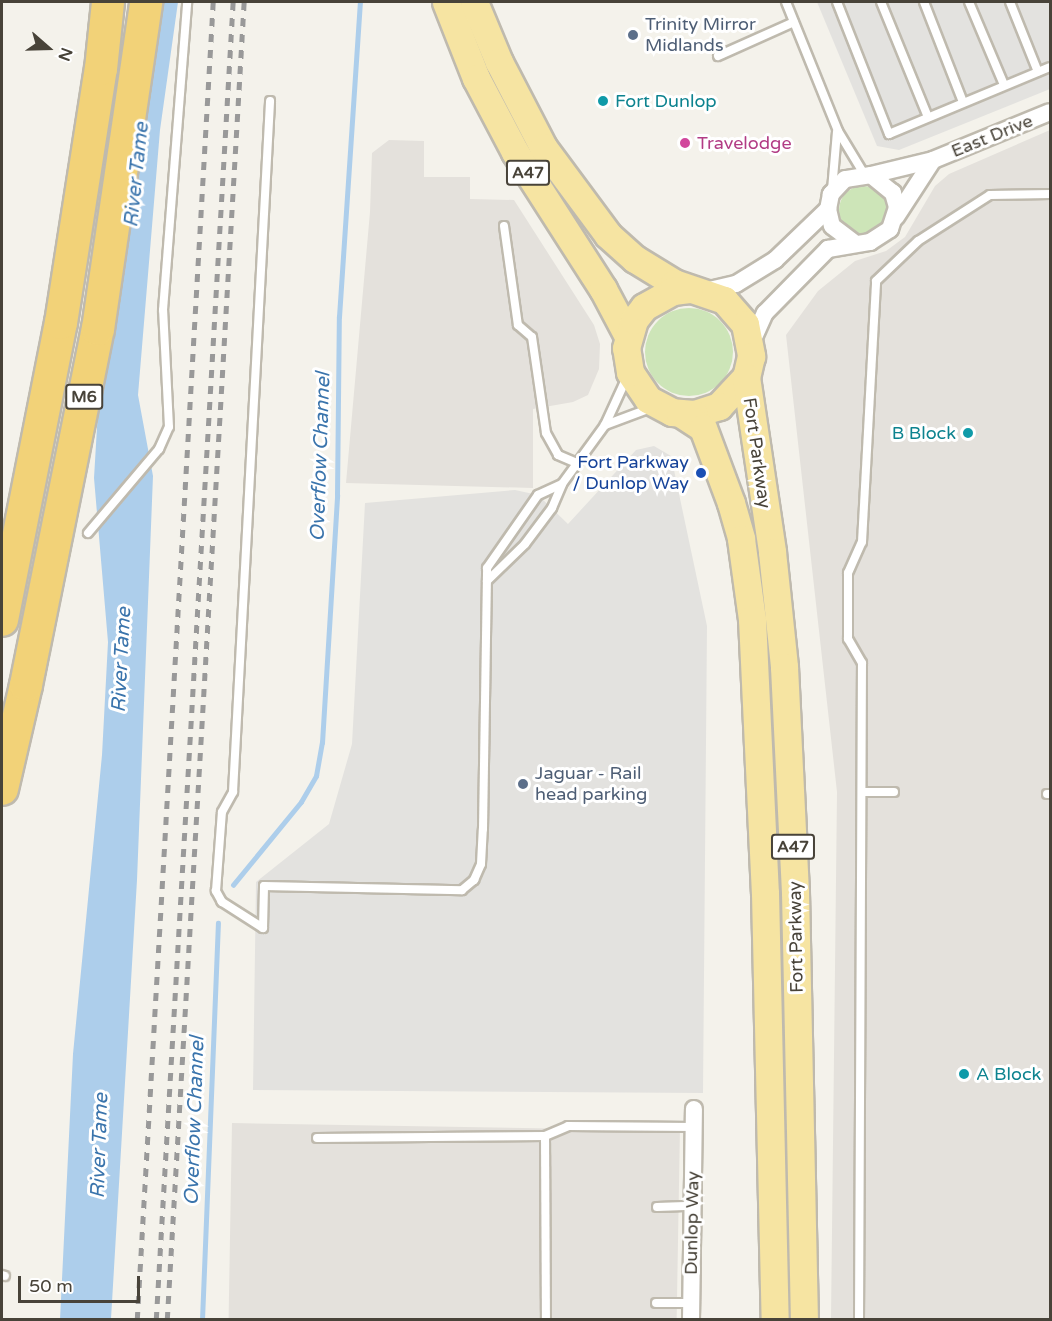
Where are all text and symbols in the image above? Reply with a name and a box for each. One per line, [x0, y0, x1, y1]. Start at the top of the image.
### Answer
place label: Trinity Mirror Midlands [645, 14, 756, 57]
north arrow [18, 18, 78, 78]
marker: Trinity Mirror Midlands [626, 28, 640, 42]
text: N [53, 45, 77, 64]
place label: Fort Dunlop [615, 90, 717, 112]
marker: Fort Dunlop [596, 94, 610, 108]
street label: East Drive [948, 110, 1036, 162]
water label: River Tame [120, 121, 154, 229]
place label: Travelodge [697, 132, 792, 154]
marker: Travelodge [678, 136, 692, 150]
road number: A47 [506, 160, 550, 186]
water label: Overflow Channel [306, 372, 336, 542]
road number: M6 [64, 384, 104, 410]
street label: Fort Parkway [739, 396, 775, 510]
place label: B Block [892, 422, 956, 444]
marker: B Block [961, 426, 975, 440]
place label: Fort Parkway / Dunlop Way [572, 452, 689, 494]
marker: Fort Parkway / Dunlop Way [694, 466, 708, 480]
water label: River Tame [107, 607, 137, 713]
place label: Jaguar - Rail head parking [535, 763, 647, 806]
marker: Jaguar - Rail head parking [516, 777, 530, 791]
road number: A47 [770, 834, 816, 860]
street label: Fort Parkway [784, 881, 808, 993]
water label: Overflow Channel [180, 1036, 210, 1206]
place label: A Block [976, 1063, 1041, 1085]
marker: A Block [957, 1067, 971, 1081]
water label: River Tame [86, 1093, 114, 1199]
street label: Dunlop Way [680, 1171, 704, 1275]
scale bar [21, 1264, 142, 1302]
text: 50 m [29, 1275, 73, 1297]

